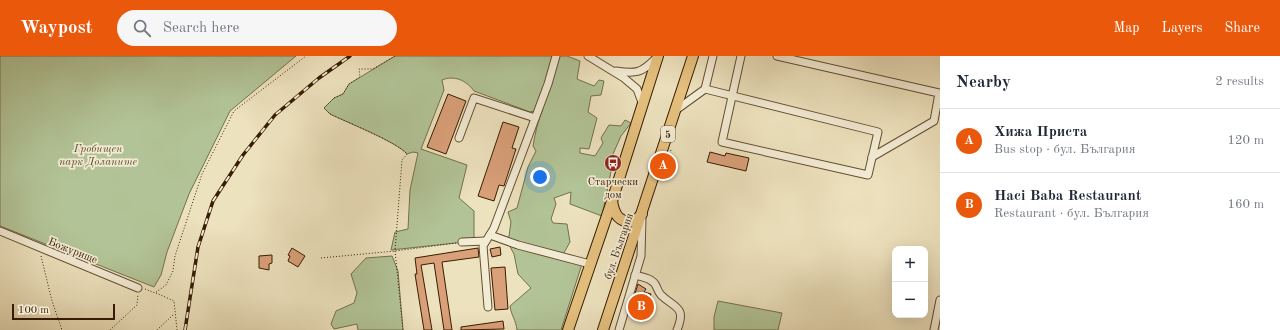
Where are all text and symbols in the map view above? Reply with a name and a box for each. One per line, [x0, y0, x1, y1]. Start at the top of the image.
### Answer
search box [117, 10, 397, 46]
icon: search [131, 17, 153, 39]
text: Waypost [20, 19, 93, 38]
text: Search here [163, 21, 239, 36]
text: Map [1114, 21, 1140, 35]
text: Layers [1162, 21, 1203, 35]
text: Share [1225, 21, 1260, 35]
text: Nearby [956, 74, 1011, 91]
text: 2 results [1215, 75, 1264, 88]
text: Хижа Приста [994, 125, 1087, 140]
road number: 5 [661, 126, 675, 142]
text: A [964, 134, 974, 147]
text: 120 m [1227, 134, 1264, 147]
text: Bus stop · бул. България [994, 143, 1135, 156]
park label: Гробищен парк Долапите [59, 144, 137, 168]
pin: A [650, 151, 676, 181]
bus stop icon: Старчески дом [603, 153, 623, 173]
your location [530, 167, 550, 187]
place label: Старчески дом [588, 177, 638, 201]
text: Haci Baba Restaurant [994, 189, 1141, 204]
text: B [964, 198, 974, 211]
text: 160 m [1227, 198, 1264, 211]
text: Restaurant · бул. България [994, 207, 1149, 220]
street label: бул. България [603, 212, 636, 281]
street label: Божурище [46, 237, 99, 266]
map controls [892, 246, 928, 318]
button: + [892, 246, 928, 282]
button: − [892, 282, 928, 318]
pin: B [628, 292, 654, 322]
scale bar [12, 302, 115, 321]
text: 100 m [18, 305, 49, 316]

